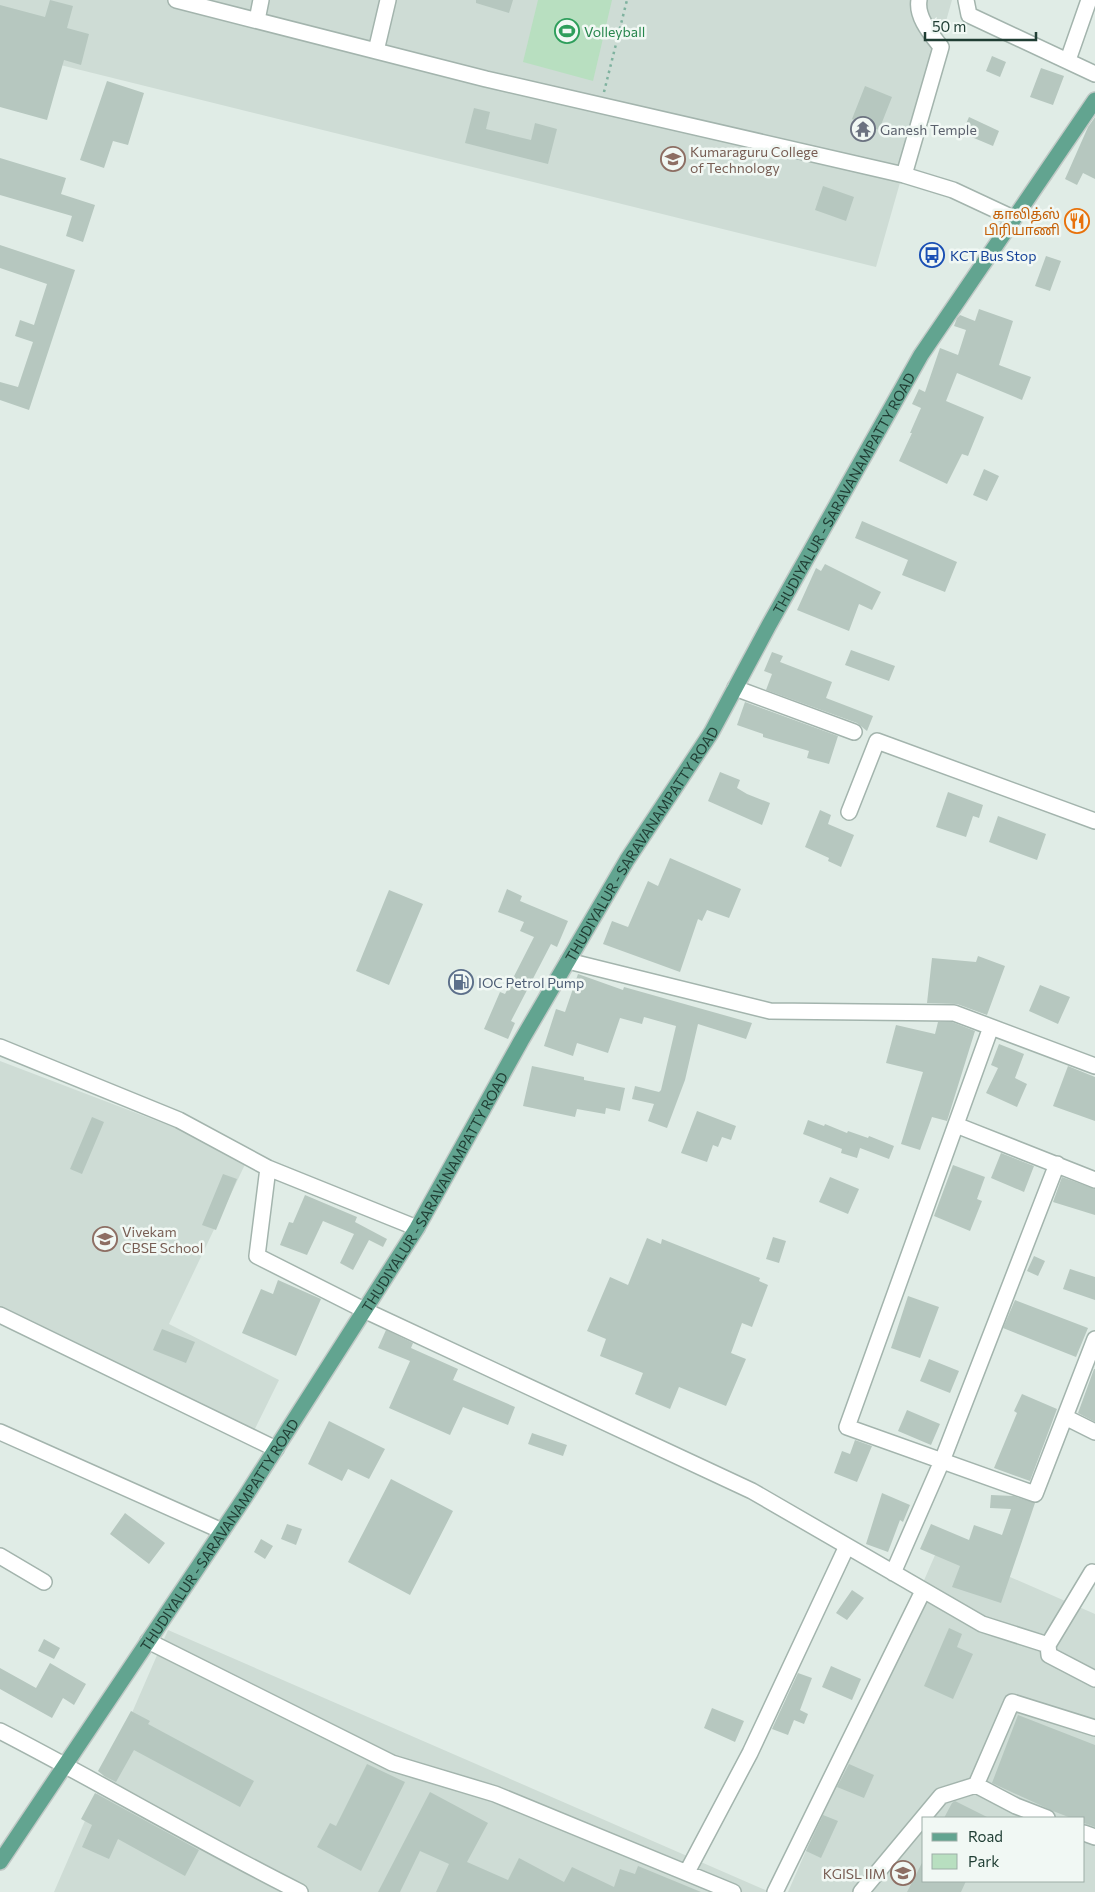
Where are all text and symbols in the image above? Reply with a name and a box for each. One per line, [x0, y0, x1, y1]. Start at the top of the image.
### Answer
scale bar [925, 10, 1036, 42]
text: 50 m [932, 17, 966, 35]
sports icon: Volleyball [554, 18, 580, 44]
place label: Volleyball [584, 23, 645, 40]
temple icon: Ganesh Temple [850, 116, 876, 142]
place label: Ganesh Temple [880, 121, 977, 138]
place label: Kumaraguru College of Technology [690, 143, 818, 176]
school or university icon: Kumaraguru College of Technology [660, 146, 686, 172]
place label: காலித்ஸ் பிரியாணி [984, 205, 1060, 238]
restaurant icon: காலித்ஸ் பிரியாணி [1064, 208, 1090, 234]
bus stop icon: KCT Bus Stop [919, 242, 945, 268]
place label: KCT Bus Stop [950, 247, 1036, 264]
street label: THUDIYALUR - SARAVANAMPATTY ROAD [769, 369, 918, 617]
street label: THUDIYALUR - SARAVANAMPATTY ROAD [561, 723, 722, 964]
fuel station icon: IOC Petrol Pump [448, 969, 474, 995]
place label: IOC Petrol Pump [478, 974, 584, 991]
street label: THUDIYALUR - SARAVANAMPATTY ROAD [357, 1069, 511, 1314]
place label: Vivekam CBSE School [122, 1223, 203, 1256]
school or university icon: Vivekam CBSE School [92, 1226, 118, 1252]
street label: THUDIYALUR - SARAVANAMPATTY ROAD [136, 1415, 302, 1654]
legend [922, 1817, 1085, 1882]
text: Road [968, 1827, 1003, 1845]
text: Park [968, 1852, 999, 1870]
school or university icon: KGISL IIM [890, 1860, 916, 1886]
place label: KGISL IIM [823, 1865, 886, 1882]

